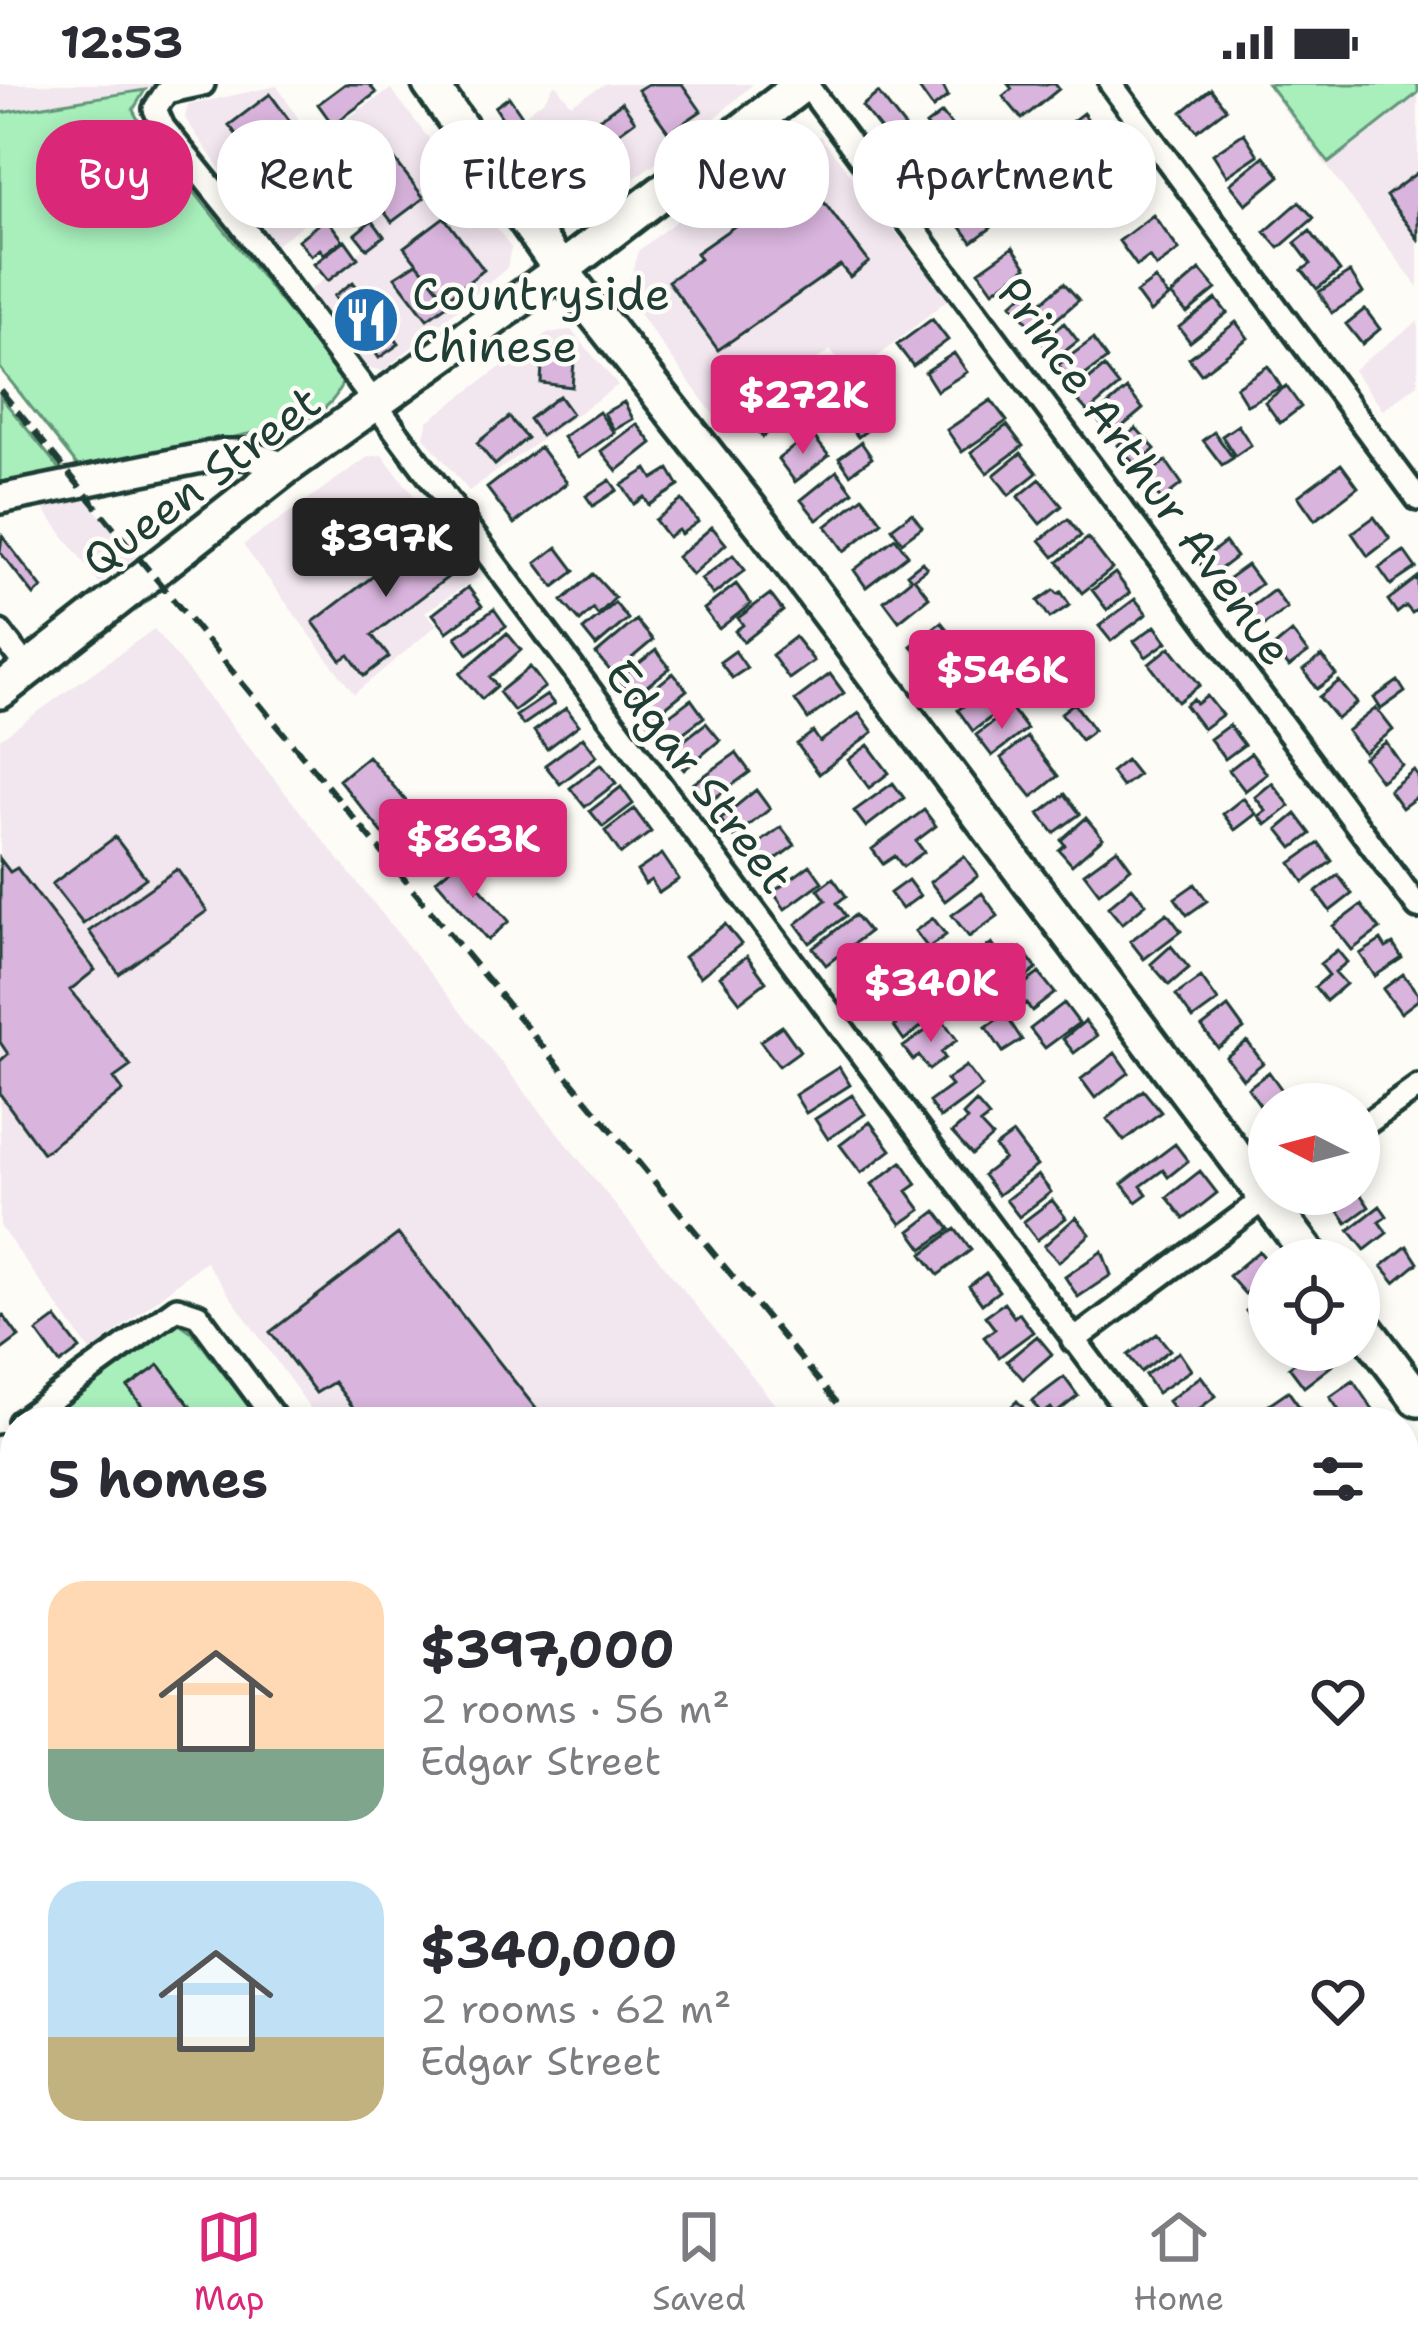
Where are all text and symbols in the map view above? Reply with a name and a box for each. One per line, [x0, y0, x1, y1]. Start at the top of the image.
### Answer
text: 12:53 [60, 12, 183, 72]
chip: Buy [36, 120, 193, 228]
chip: Rent [217, 120, 396, 228]
chip: Filters [420, 120, 630, 228]
chip: New [654, 120, 829, 228]
chip: Apartment [853, 120, 1156, 228]
place label: Countryside Chinese [412, 264, 670, 376]
street label: Prince Arthur Avenue [984, 265, 1306, 677]
restaurant icon: Countryside Chinese [331, 285, 401, 355]
pin: $272K [719, 355, 887, 457]
text: $272K [738, 368, 868, 420]
street label: Queen Street [70, 372, 332, 590]
pin: $397K [302, 498, 470, 600]
text: $397K [319, 511, 453, 563]
pin: $546K [918, 630, 1086, 732]
text: $546K [936, 643, 1068, 695]
street label: Edgar Street [591, 647, 807, 905]
pin: $863K [389, 799, 557, 901]
text: $863K [406, 812, 540, 864]
pin: $340K [847, 943, 1015, 1045]
text: $340K [864, 956, 998, 1008]
north arrow [1248, 1083, 1380, 1215]
map controls [1248, 1083, 1380, 1371]
button: locate [1248, 1239, 1380, 1371]
text: 5 homes [48, 1445, 268, 1513]
icon: filters [1305, 1446, 1371, 1512]
text: $397,000 [420, 1615, 675, 1683]
icon: home [144, 1629, 288, 1773]
icon: heart [1305, 1668, 1371, 1734]
text: 2 rooms · 56 m² [420, 1683, 730, 1735]
text: Edgar Street [420, 1735, 661, 1787]
text: $340,000 [420, 1915, 678, 1983]
icon: home [144, 1929, 288, 2073]
icon: heart [1305, 1968, 1371, 2034]
text: 2 rooms · 62 m² [420, 1983, 732, 2035]
text: Edgar Street [420, 2035, 661, 2087]
tab: Map [194, 2204, 265, 2321]
tab: Saved [652, 2204, 746, 2321]
tab: Home [1133, 2204, 1224, 2321]

